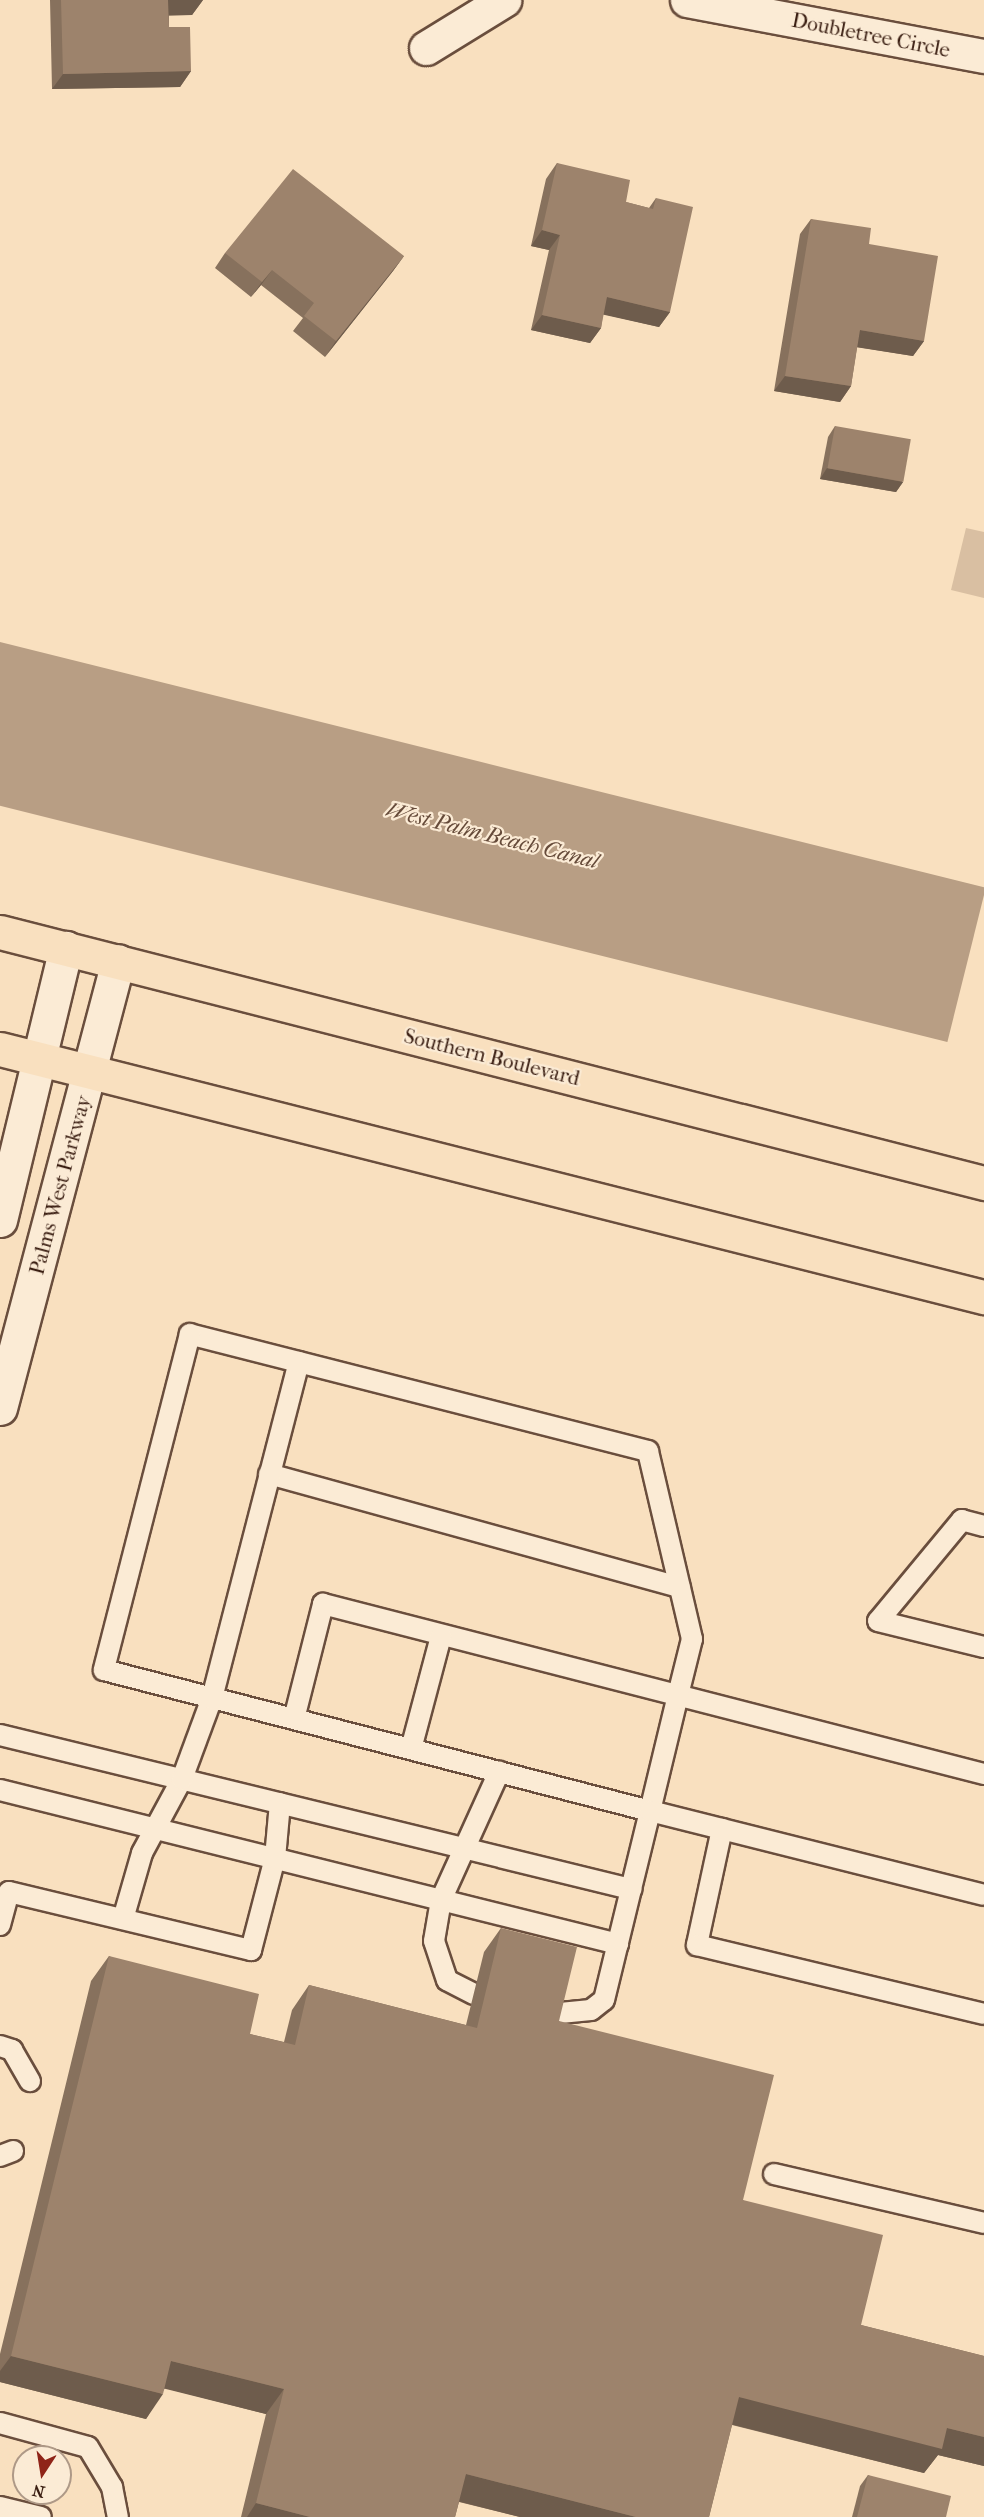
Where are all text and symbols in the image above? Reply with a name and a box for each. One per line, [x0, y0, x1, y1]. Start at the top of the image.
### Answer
street label: Doubletree Circle [790, 7, 952, 63]
water label: West Palm Beach Canal [383, 797, 601, 875]
street label: Southern Boulevard [401, 1023, 583, 1091]
street label: Palms West Parkway [24, 1092, 96, 1278]
north arrow [12, 2445, 72, 2505]
text: N [31, 2481, 46, 2502]

